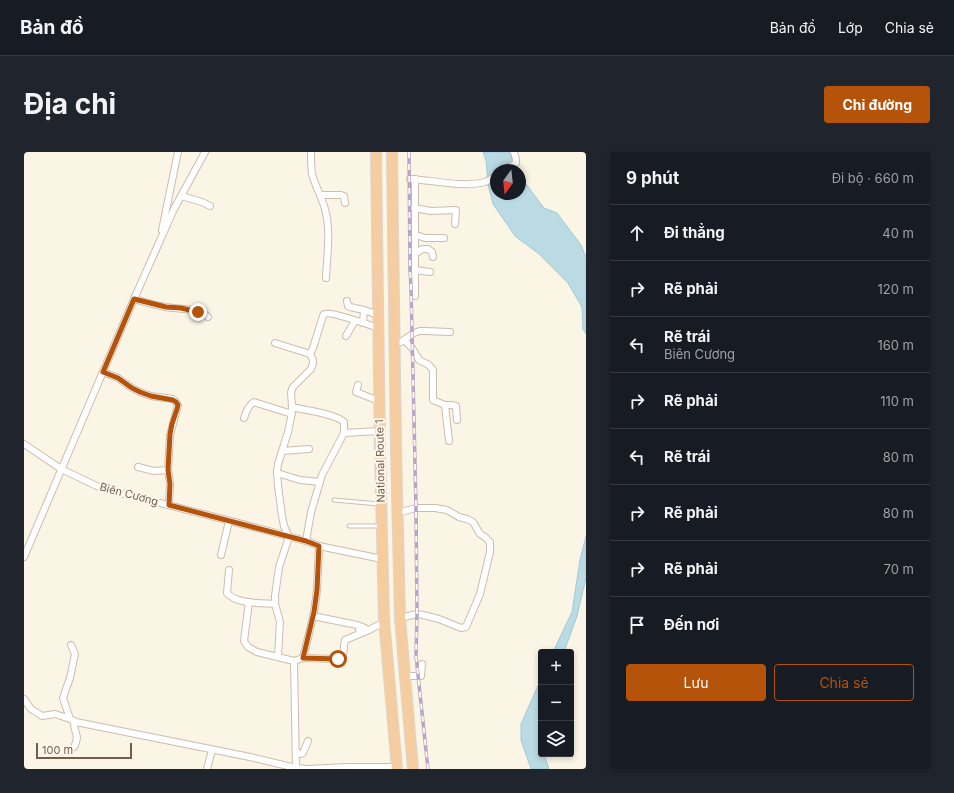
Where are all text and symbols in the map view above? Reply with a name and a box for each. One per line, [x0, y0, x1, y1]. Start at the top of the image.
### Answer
text: Bản đồ [20, 16, 84, 39]
text: Bản đồ [770, 19, 816, 36]
text: Lớp [838, 19, 863, 36]
text: Chia sẻ [885, 19, 934, 36]
button: Chỉ đường [824, 86, 930, 123]
text: Địa chỉ [24, 87, 116, 121]
north arrow [490, 164, 526, 200]
text: 9 phút [626, 168, 679, 188]
text: Đi bộ · 660 m [832, 170, 914, 186]
icon: ahead [626, 222, 648, 244]
text: Đi thẳng [664, 223, 725, 242]
text: 40 m [882, 225, 914, 241]
icon: right [626, 278, 648, 300]
text: Rẽ phải [664, 279, 718, 298]
text: 120 m [878, 281, 914, 297]
route end [189, 303, 207, 321]
text: Rẽ trái [664, 327, 710, 346]
icon: left [626, 334, 648, 356]
text: 160 m [877, 337, 914, 353]
text: Biên Cương [664, 346, 735, 362]
icon: right [626, 390, 648, 412]
text: Rẽ phải [664, 391, 718, 410]
text: 110 m [880, 393, 914, 409]
street label: National Route 1 [372, 419, 388, 503]
icon: left [626, 446, 648, 468]
text: Rẽ trái [664, 447, 710, 466]
text: 80 m [883, 449, 914, 465]
street label: Biên Cương [98, 479, 160, 509]
icon: right [626, 502, 648, 524]
text: Rẽ phải [664, 503, 718, 522]
text: 80 m [883, 505, 914, 521]
icon: right [626, 558, 648, 580]
text: Rẽ phải [664, 559, 718, 578]
text: 70 m [884, 561, 914, 577]
icon: arrive [626, 614, 648, 636]
text: Đến nơi [664, 615, 719, 634]
map controls [538, 649, 574, 757]
button: + [538, 649, 574, 685]
route start [329, 650, 347, 668]
button: Lưu [626, 664, 766, 701]
button: Chia sẻ [774, 664, 914, 701]
button: − [538, 685, 574, 721]
button: layers [538, 721, 574, 757]
scale bar [36, 741, 132, 760]
text: 100 m [42, 743, 73, 757]

